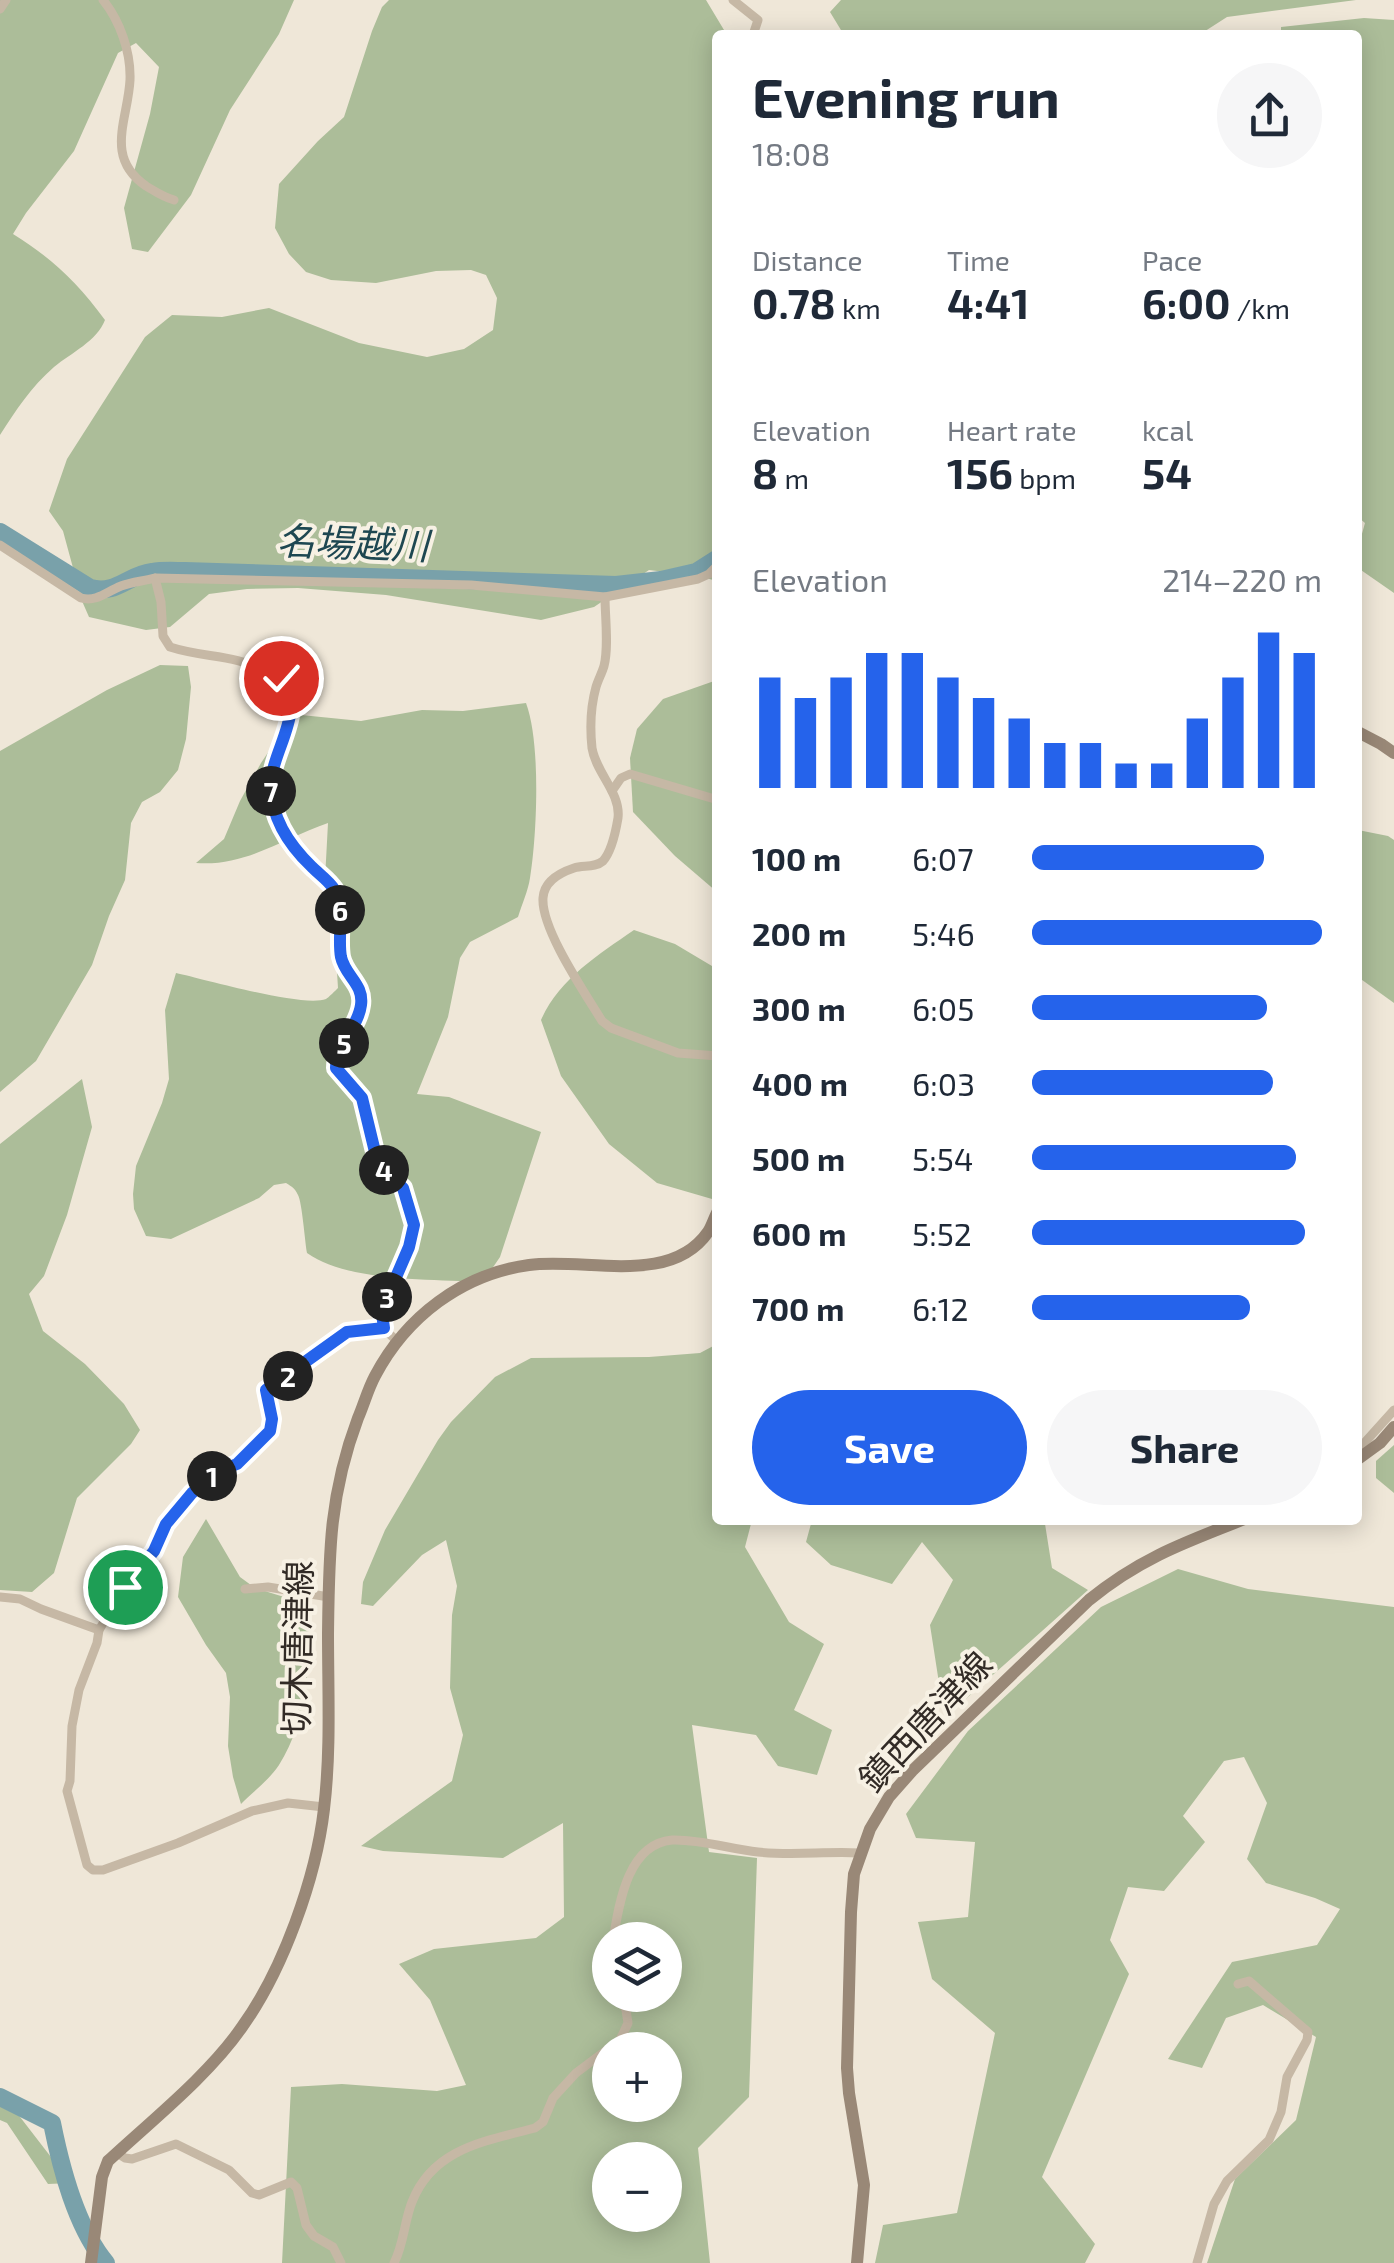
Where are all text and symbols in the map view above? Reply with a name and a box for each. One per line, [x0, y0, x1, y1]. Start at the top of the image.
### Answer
text: Evening run [752, 63, 1060, 129]
button: share [1217, 63, 1322, 168]
text: 18:08 [752, 134, 830, 172]
text: Distance [752, 243, 863, 277]
text: Time [947, 243, 1010, 277]
text: Pace [1142, 243, 1202, 277]
text: 0.78 [752, 277, 836, 327]
text: 4:41 [947, 277, 1029, 327]
text: 6:00 [1142, 277, 1231, 327]
text: km [836, 291, 881, 325]
text: /km [1231, 291, 1290, 325]
text: Elevation [752, 413, 871, 447]
text: Heart rate [947, 413, 1077, 447]
text: kcal [1142, 413, 1193, 447]
text: 8 [752, 447, 778, 497]
text: 156 [947, 447, 1013, 497]
text: 54 [1142, 447, 1192, 497]
text: m [778, 461, 809, 495]
text: bpm [1013, 461, 1076, 495]
water label: 名場越川 [276, 516, 434, 568]
text: Elevation [752, 560, 888, 598]
text: 214–220 m [1162, 560, 1322, 598]
pin [239, 636, 324, 721]
icon: check [254, 651, 309, 706]
pin: 7 [246, 766, 296, 816]
text: 7 [264, 774, 278, 808]
text: 100 m [752, 839, 841, 877]
text: 6:07 [912, 839, 974, 877]
pin: 6 [315, 885, 365, 935]
text: 6 [332, 893, 348, 927]
text: 200 m [752, 914, 846, 952]
text: 5:46 [912, 914, 975, 952]
text: 300 m [752, 989, 846, 1027]
text: 6:05 [912, 989, 974, 1027]
pin: 5 [319, 1018, 369, 1068]
text: 5 [336, 1026, 352, 1060]
text: 400 m [752, 1064, 848, 1102]
text: 6:03 [912, 1064, 975, 1102]
text: 500 m [752, 1139, 845, 1177]
text: 5:54 [912, 1139, 974, 1177]
pin: 4 [359, 1145, 409, 1195]
text: 4 [375, 1153, 393, 1187]
text: 600 m [752, 1214, 846, 1252]
text: 5:52 [912, 1214, 972, 1252]
pin: 3 [362, 1272, 412, 1322]
text: 3 [379, 1280, 395, 1314]
text: 700 m [752, 1289, 844, 1327]
text: 6:12 [912, 1289, 969, 1327]
pin: 2 [263, 1351, 313, 1401]
text: 2 [280, 1359, 296, 1393]
button: Save [752, 1390, 1027, 1505]
button: Share [1047, 1390, 1322, 1505]
pin: 1 [187, 1451, 237, 1501]
text: 1 [206, 1459, 218, 1493]
pin [83, 1545, 168, 1630]
icon: arrive [98, 1560, 153, 1615]
street label: 切木唐津線 [273, 1560, 319, 1736]
street label: 鎮西唐津線 [849, 1642, 1000, 1799]
map controls [592, 1922, 682, 2232]
button: layers [592, 1922, 682, 2012]
button: + [592, 2032, 682, 2122]
button: − [592, 2142, 682, 2232]

